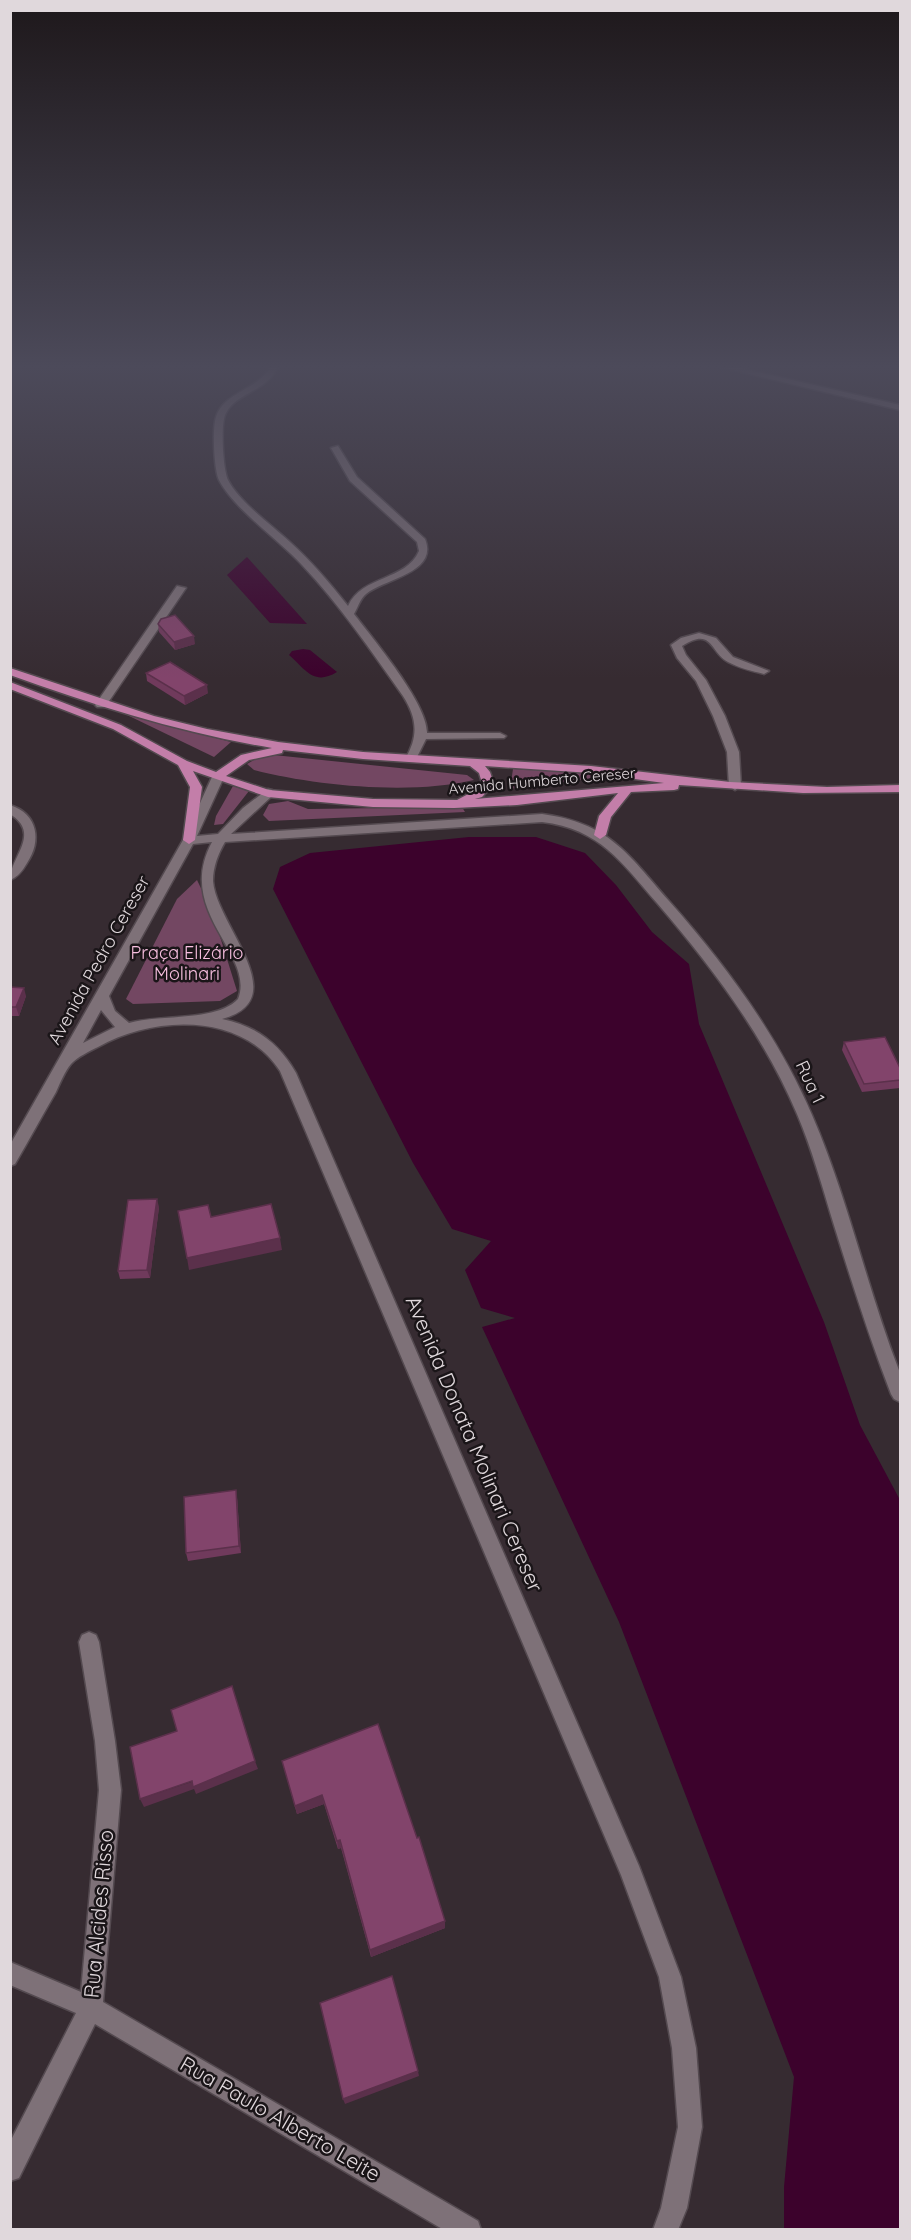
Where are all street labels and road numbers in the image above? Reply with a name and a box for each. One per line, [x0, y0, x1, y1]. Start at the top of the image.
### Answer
street label: Avenida Humberto Cereser [448, 763, 637, 798]
street label: Avenida Pedro Cereser [42, 871, 155, 1048]
street label: Rua 1 [791, 1057, 830, 1107]
street label: Avenida Donata Molinari Cereser [401, 1291, 549, 1596]
street label: Rua Alcides Risso [78, 1829, 118, 1999]
street label: Rua Paulo Alberto Leite [176, 2050, 385, 2186]

